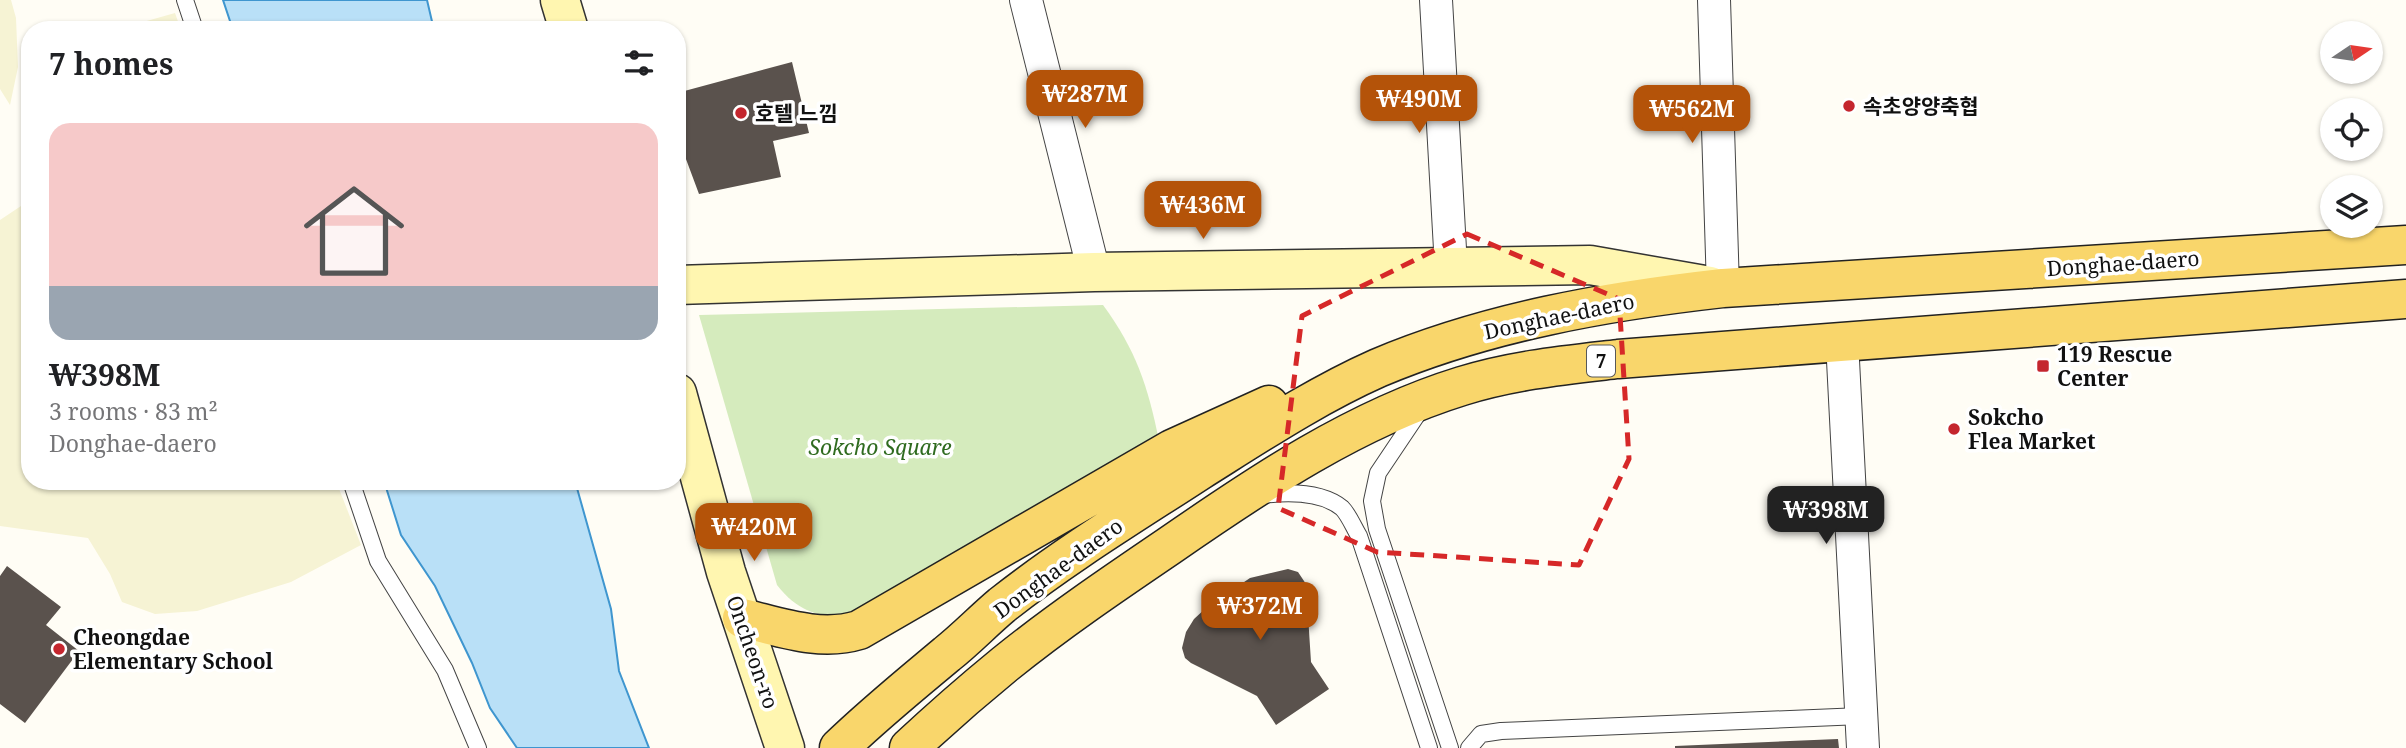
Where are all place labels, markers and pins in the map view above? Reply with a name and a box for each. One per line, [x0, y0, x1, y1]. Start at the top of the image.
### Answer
pin: ₩287M [1036, 71, 1134, 130]
pin: ₩490M [1370, 76, 1468, 135]
pin: ₩562M [1643, 86, 1741, 145]
place label: 속초양양축협 [1863, 92, 1979, 120]
marker: 속초양양축협 [1841, 98, 1857, 114]
place label: 호텔 느낌 [755, 99, 838, 127]
marker: 호텔 느낌 [733, 105, 749, 121]
pin: ₩436M [1154, 182, 1252, 241]
place label: 119 Rescue Center [2057, 340, 2172, 392]
marker: 119 Rescue Center [2035, 358, 2051, 374]
place label: Sokcho Flea Market [1968, 403, 2096, 455]
marker: Sokcho Flea Market [1946, 421, 1962, 437]
pin: ₩398M [1777, 486, 1875, 546]
pin: ₩420M [705, 504, 803, 563]
pin: ₩372M [1211, 582, 1309, 642]
place label: Cheongdae Elementary School [73, 623, 274, 675]
marker: Cheongdae Elementary School [51, 641, 67, 657]

